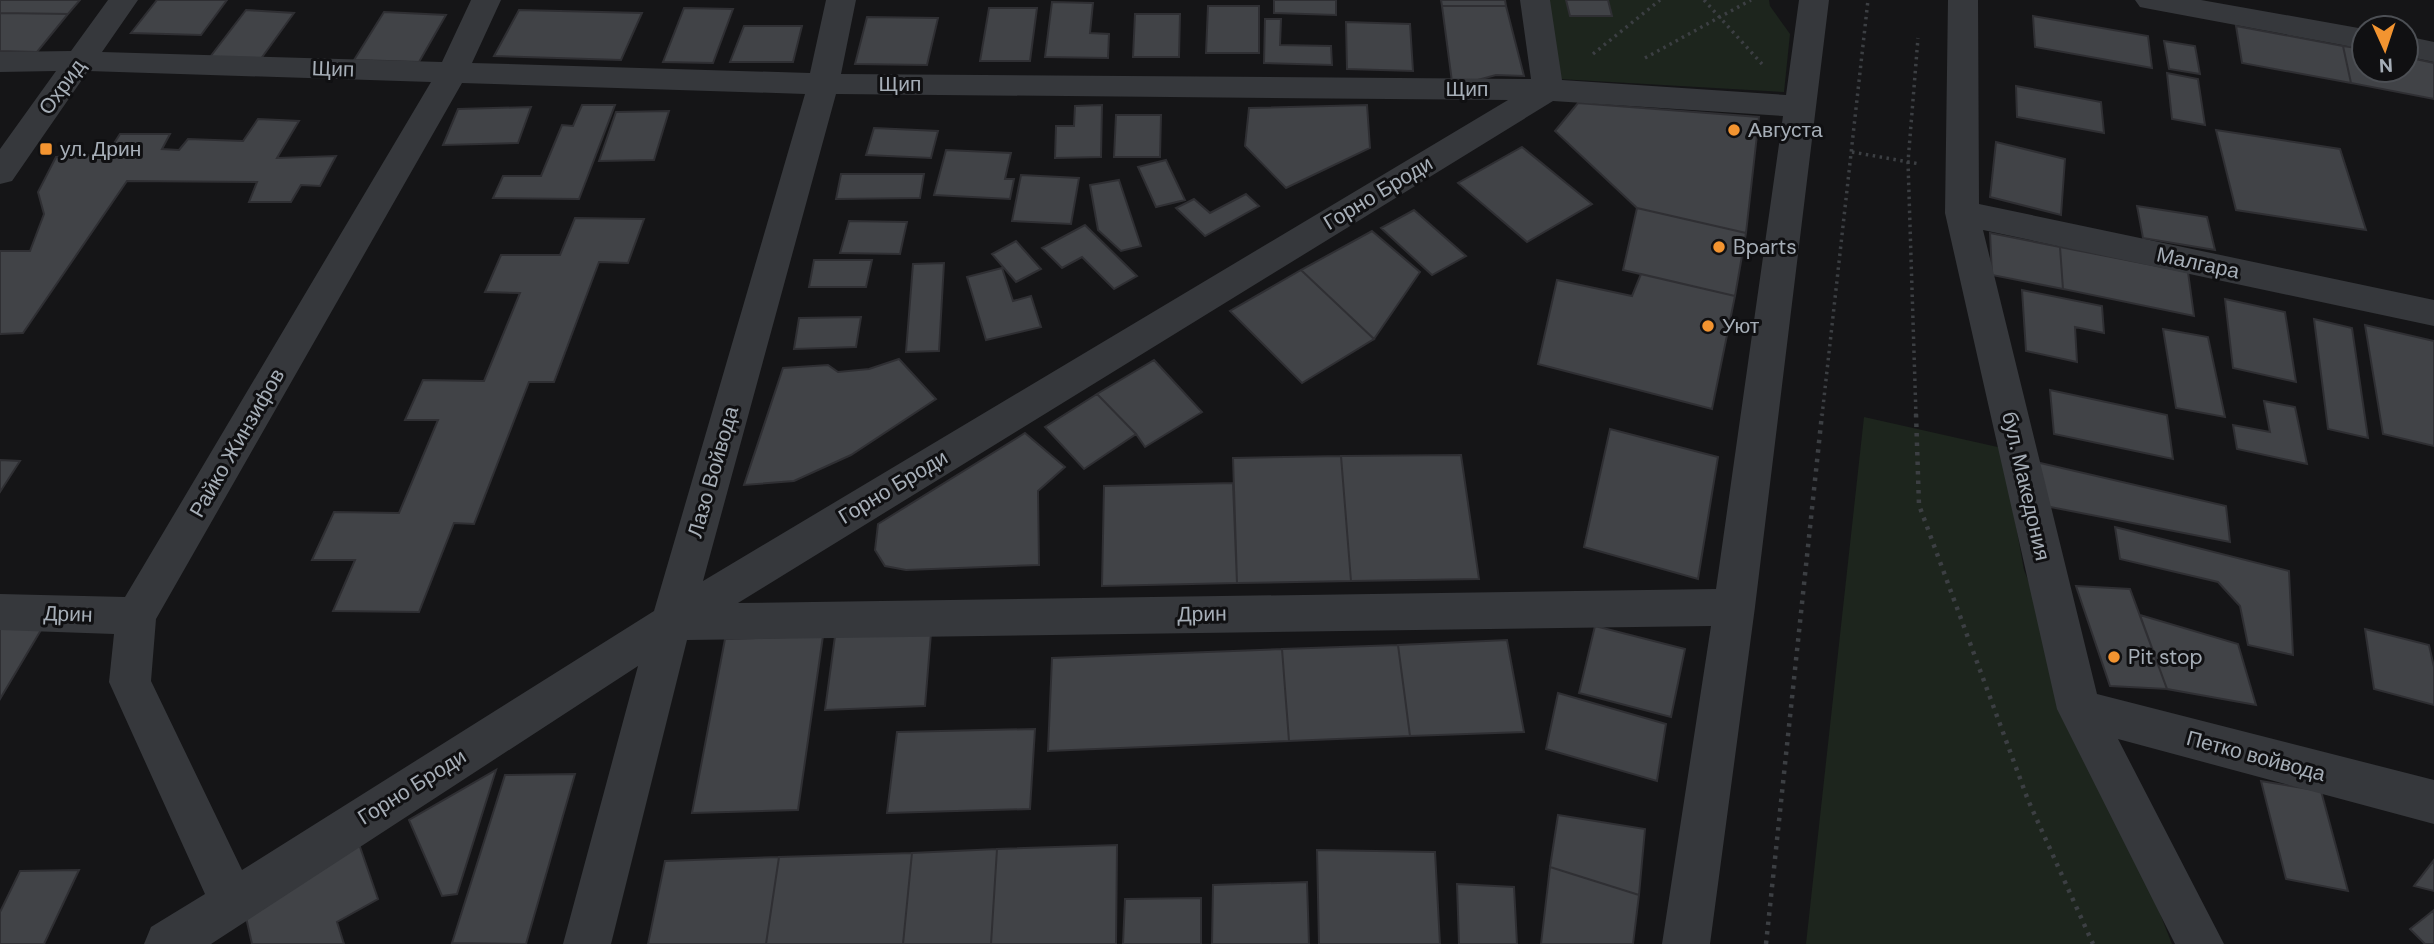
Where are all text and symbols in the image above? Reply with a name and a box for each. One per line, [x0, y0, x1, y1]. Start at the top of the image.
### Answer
north arrow [2350, 14, 2420, 84]
text: N [2378, 53, 2393, 78]
street label: Охрид [32, 54, 92, 120]
street label: Щип [311, 54, 355, 84]
street label: Щип [879, 70, 921, 98]
street label: Щип [1446, 75, 1488, 103]
place label: Августа [1748, 116, 1823, 144]
marker: Августа [1726, 122, 1742, 138]
place label: ул. Дрин [60, 135, 141, 163]
marker: ул. Дрин [38, 141, 54, 157]
street label: Горно Броди [1318, 149, 1438, 237]
place label: Bparts [1733, 233, 1797, 261]
marker: Bparts [1711, 239, 1727, 255]
street label: Малгара [2154, 241, 2242, 285]
place label: Уют [1722, 312, 1760, 340]
marker: Уют [1700, 318, 1716, 334]
street label: Райко Жинзифов [183, 363, 291, 523]
street label: Лазо Войвода [681, 403, 745, 541]
street label: бул. Македония [1995, 409, 2057, 563]
street label: Горно Броди [833, 443, 953, 531]
street label: Дрин [43, 599, 93, 629]
street label: Дрин [1177, 600, 1227, 628]
place label: Pit stop [2128, 643, 2203, 671]
marker: Pit stop [2106, 649, 2122, 665]
street label: Петко войвода [2183, 724, 2329, 788]
street label: Горно Броди [352, 743, 472, 831]

